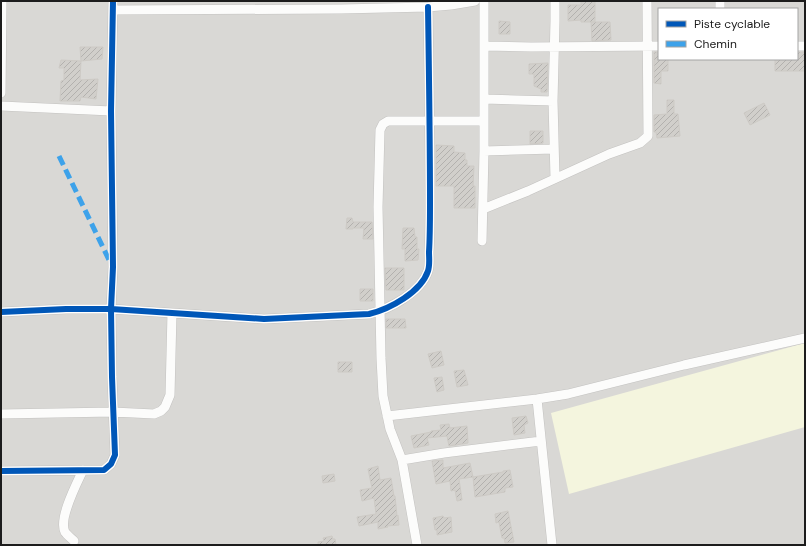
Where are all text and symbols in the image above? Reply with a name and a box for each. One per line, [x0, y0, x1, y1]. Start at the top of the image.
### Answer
legend [658, 8, 798, 60]
text: Piste cyclable [694, 16, 770, 32]
text: Chemin [694, 36, 737, 52]

